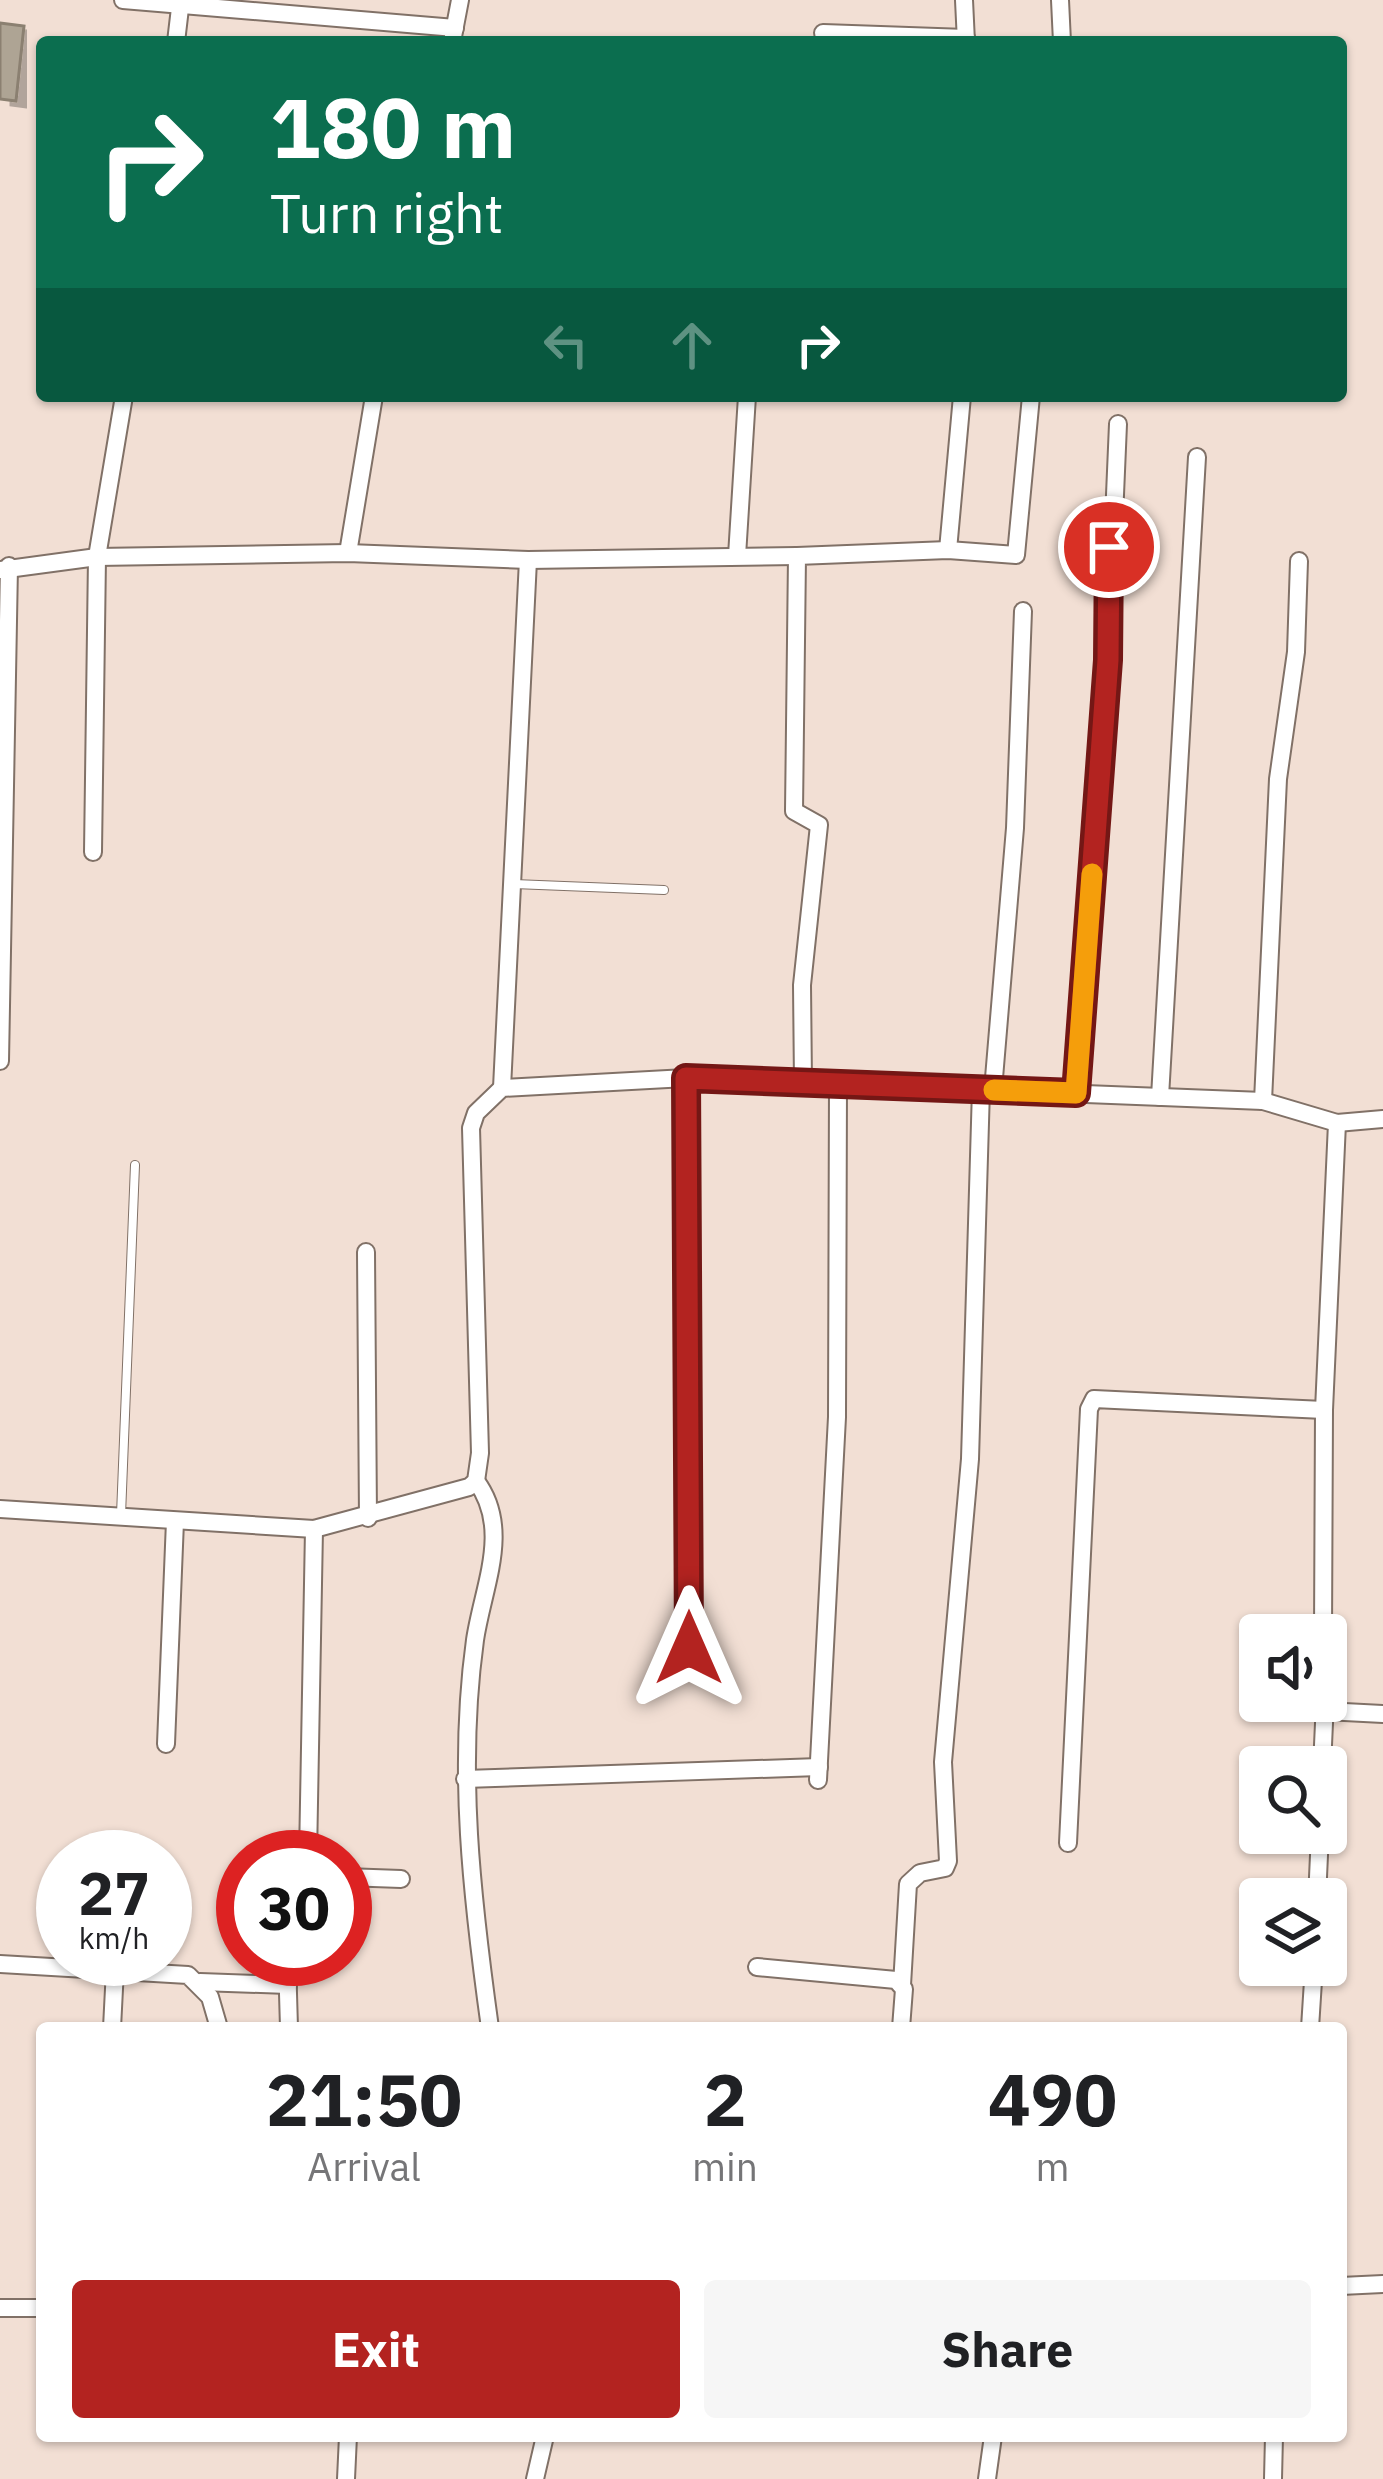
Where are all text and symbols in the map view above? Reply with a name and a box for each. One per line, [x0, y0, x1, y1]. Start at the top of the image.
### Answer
text: 180 m [270, 72, 516, 181]
icon: right [72, 84, 228, 240]
text: Turn right [270, 178, 504, 248]
icon: left [533, 312, 599, 378]
icon: ahead [659, 312, 725, 378]
icon: right [785, 312, 851, 378]
pin [1058, 496, 1160, 598]
icon: arrive [1076, 514, 1142, 580]
position arrow [626, 1585, 752, 1711]
map controls [1239, 1614, 1347, 1986]
button: sound [1239, 1614, 1347, 1722]
button: search [1239, 1746, 1347, 1854]
speed limit sign: 30 [216, 1830, 372, 1986]
text: 27 [78, 1853, 150, 1932]
button: layers [1239, 1878, 1347, 1986]
text: km/h [79, 1918, 149, 1957]
text: 21:50 [266, 2052, 462, 2146]
text: 2 [703, 2052, 747, 2146]
text: 490 [988, 2052, 1117, 2146]
text: Arrival [307, 2141, 421, 2192]
text: min [692, 2141, 758, 2192]
text: m [1035, 2141, 1070, 2192]
button: Exit [72, 2280, 680, 2418]
button: Share [704, 2280, 1311, 2418]

